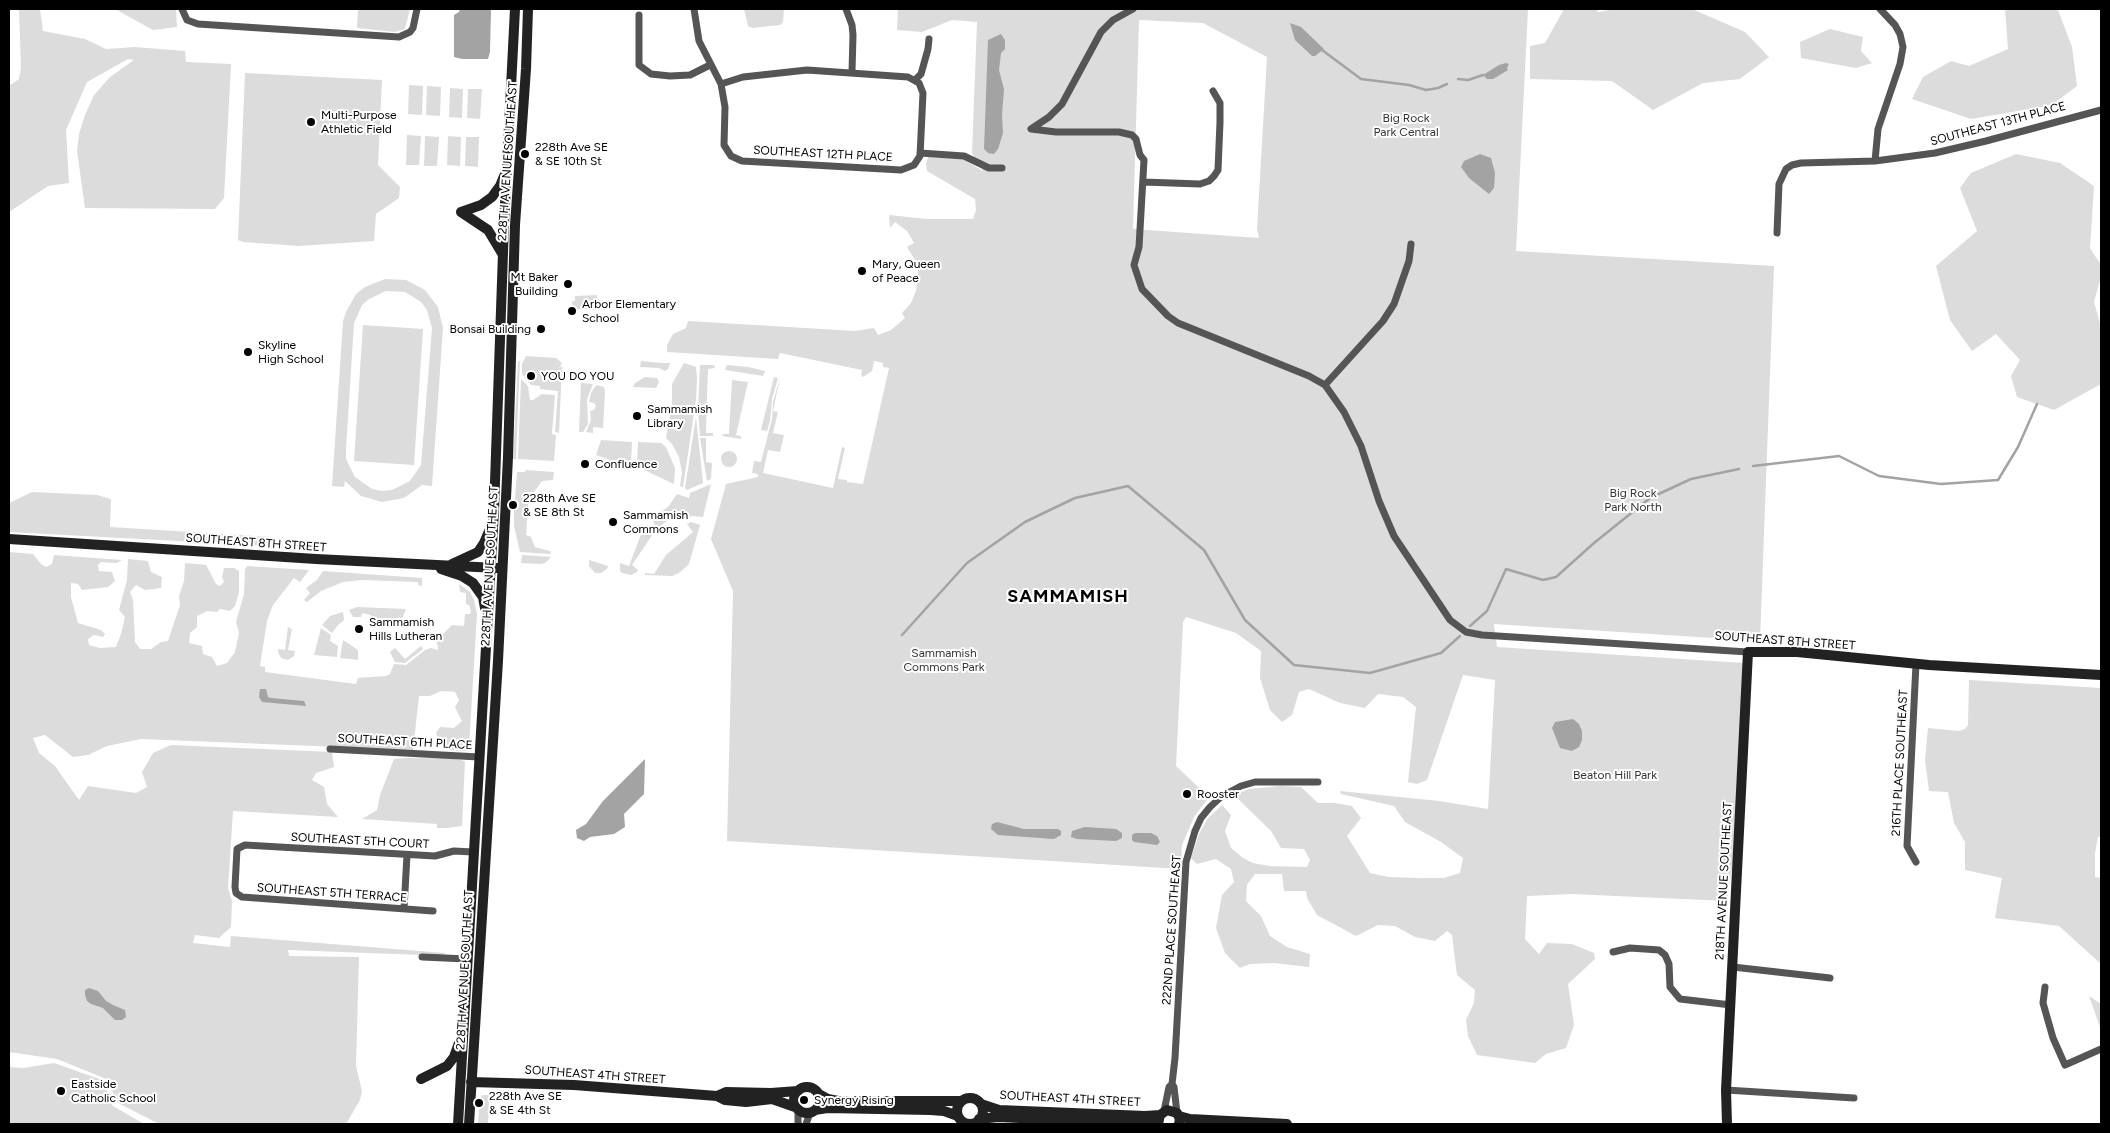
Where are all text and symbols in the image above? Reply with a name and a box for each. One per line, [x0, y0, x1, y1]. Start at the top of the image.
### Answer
street label: 228TH AVENUE SOUTHEAST [495, 81, 521, 241]
street label: SOUTHEAST 13TH PLACE [1929, 99, 2067, 149]
place label: Multi-Purpose Athletic Field [321, 108, 397, 136]
park label: Big Rock Park Central [1373, 111, 1439, 139]
marker: Multi-Purpose Athletic Field [305, 116, 317, 128]
place label: 228th Ave SE & SE 10th St [535, 140, 608, 168]
street label: SOUTHEAST 12TH PLACE [753, 143, 893, 165]
marker: 228th Ave SE & SE 10th St [519, 148, 531, 160]
place label: Mary, Queen of Peace [872, 257, 940, 285]
marker: Mary, Queen of Peace [856, 265, 868, 277]
place label: Mt Baker Building [511, 270, 558, 298]
marker: Mt Baker Building [562, 278, 574, 290]
place label: Arbor Elementary School [582, 297, 676, 325]
marker: Arbor Elementary School [566, 305, 578, 317]
place label: Bonsai Building [450, 322, 531, 336]
marker: Bonsai Building [535, 323, 547, 335]
place label: Skyline High School [258, 338, 324, 366]
marker: Skyline High School [242, 346, 254, 358]
place label: YOU DO YOU [541, 369, 615, 383]
marker: YOU DO YOU [525, 370, 537, 382]
place label: Sammamish Library [647, 402, 712, 430]
marker: Sammamish Library [631, 410, 643, 422]
place label: Confluence [595, 457, 657, 471]
marker: Confluence [579, 458, 591, 470]
street label: 228TH AVENUE SOUTHEAST [479, 486, 501, 646]
park label: Big Rock Park North [1604, 486, 1662, 514]
place label: 228th Ave SE & SE 8th St [523, 491, 596, 519]
marker: 228th Ave SE & SE 8th St [507, 499, 519, 511]
place label: Sammamish Commons [623, 508, 688, 536]
marker: Sammamish Commons [607, 516, 619, 528]
street label: SOUTHEAST 8TH STREET [185, 531, 327, 555]
district label: SAMMAMISH [1006, 586, 1130, 608]
place label: Sammamish Hills Lutheran [369, 615, 442, 643]
marker: Sammamish Hills Lutheran [353, 623, 365, 635]
street label: SOUTHEAST 8TH STREET [1714, 629, 1856, 653]
park label: Sammamish Commons Park [903, 646, 985, 674]
street label: 216TH PLACE SOUTHEAST [1889, 689, 1911, 837]
street label: SOUTHEAST 6TH PLACE [337, 731, 473, 753]
park label: Beaton Hill Park [1573, 768, 1657, 782]
place label: Rooster [1197, 787, 1239, 801]
marker: Rooster [1181, 788, 1193, 800]
street label: 218TH AVENUE SOUTHEAST [1713, 802, 1735, 960]
street label: SOUTHEAST 5TH COURT [290, 830, 430, 852]
street label: 222ND PLACE SOUTHEAST [1160, 855, 1184, 1005]
street label: SOUTHEAST 5TH TERRACE [256, 881, 408, 905]
street label: 228TH AVENUE SOUTHEAST [454, 890, 476, 1050]
street label: SOUTHEAST 4TH STREET [524, 1063, 666, 1087]
place label: Eastside Catholic School [71, 1077, 156, 1105]
marker: Eastside Catholic School [55, 1085, 67, 1097]
street label: SOUTHEAST 4TH STREET [999, 1088, 1141, 1110]
place label: 228th Ave SE & SE 4th St [489, 1089, 562, 1117]
place label: Synergy Rising [814, 1093, 894, 1107]
marker: Synergy Rising [798, 1094, 810, 1106]
marker: 228th Ave SE & SE 4th St [473, 1097, 485, 1109]

